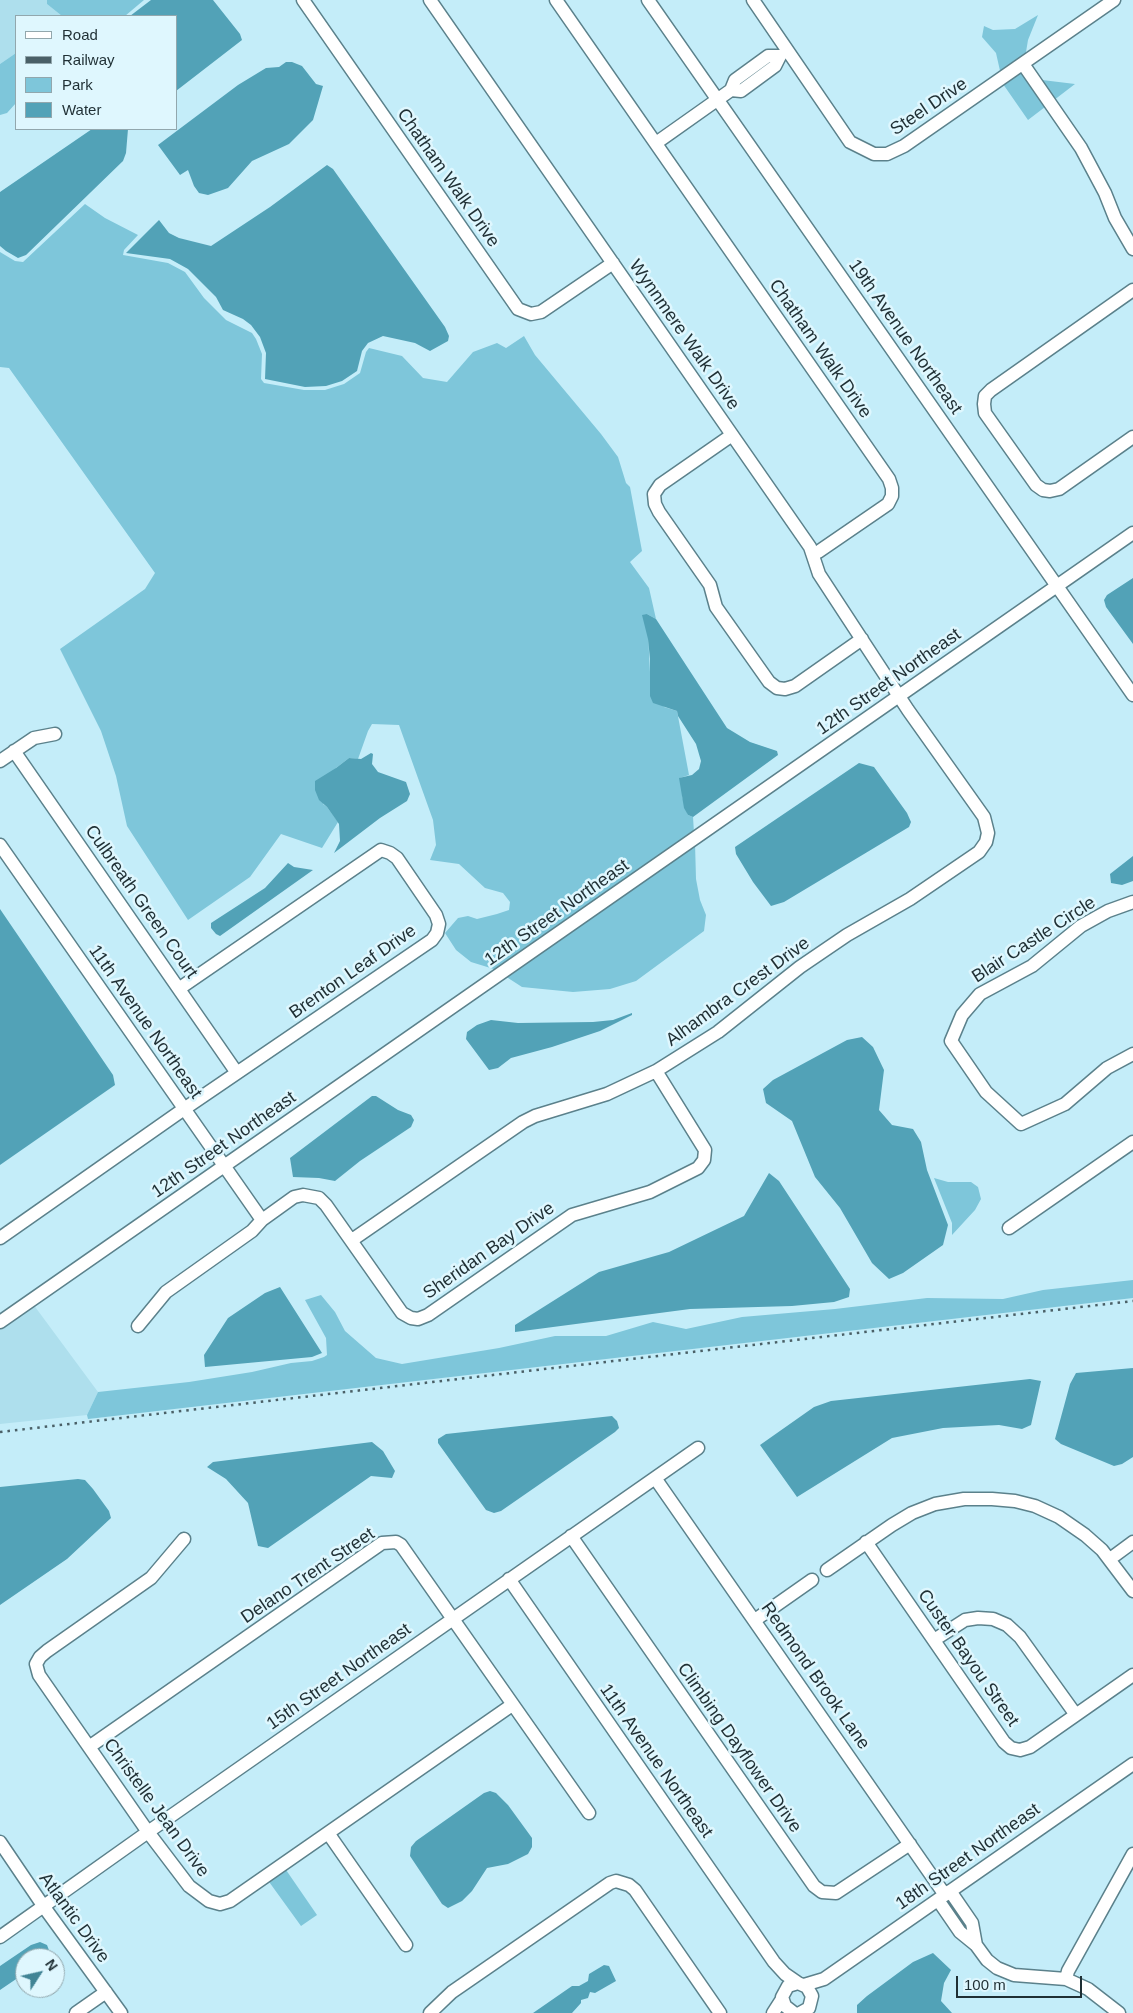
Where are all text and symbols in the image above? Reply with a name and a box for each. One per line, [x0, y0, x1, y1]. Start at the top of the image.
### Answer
legend [15, 15, 178, 130]
text: Road [62, 26, 98, 43]
text: Railway [62, 51, 115, 68]
street label: Steel Drive [886, 73, 972, 141]
text: Park [62, 76, 93, 93]
text: Water [62, 101, 101, 118]
street label: Chatham Walk Drive [392, 104, 504, 252]
street label: Wynnmere Walk Drive [624, 256, 744, 414]
street label: 19th Avenue Northeast [843, 256, 967, 418]
street label: Chatham Walk Drive [764, 275, 876, 423]
street label: 12th Street Northeast [813, 624, 965, 740]
street label: Culbreath Green Court [80, 821, 202, 983]
street label: 12th Street Northeast [481, 855, 633, 971]
street label: Blair Castle Circle [968, 892, 1100, 988]
street label: Brenton Leaf Drive [285, 920, 421, 1024]
street label: Alhambra Crest Drive [662, 933, 814, 1051]
street label: 11th Avenue Northeast [84, 941, 206, 1103]
street label: 12th Street Northeast [148, 1087, 300, 1203]
street label: Sheridan Bay Drive [419, 1198, 559, 1304]
street label: Delano Trent Street [237, 1523, 379, 1629]
street label: Custer Bayou Street [913, 1585, 1023, 1731]
street label: Redmond Brook Lane [756, 1598, 874, 1754]
street label: 15th Street Northeast [263, 1619, 415, 1735]
street label: Climbing Dayflower Drive [672, 1659, 806, 1837]
street label: 11th Avenue Northeast [595, 1680, 717, 1842]
street label: Christelle Jean Drive [98, 1734, 214, 1882]
street label: 18th Street Northeast [892, 1799, 1044, 1915]
street label: Atlantic Drive [34, 1869, 114, 1967]
north arrow [15, 1948, 65, 1998]
text: N [42, 1956, 61, 1974]
scale bar [958, 1966, 1084, 1998]
text: 100 m [964, 1976, 1006, 1993]

